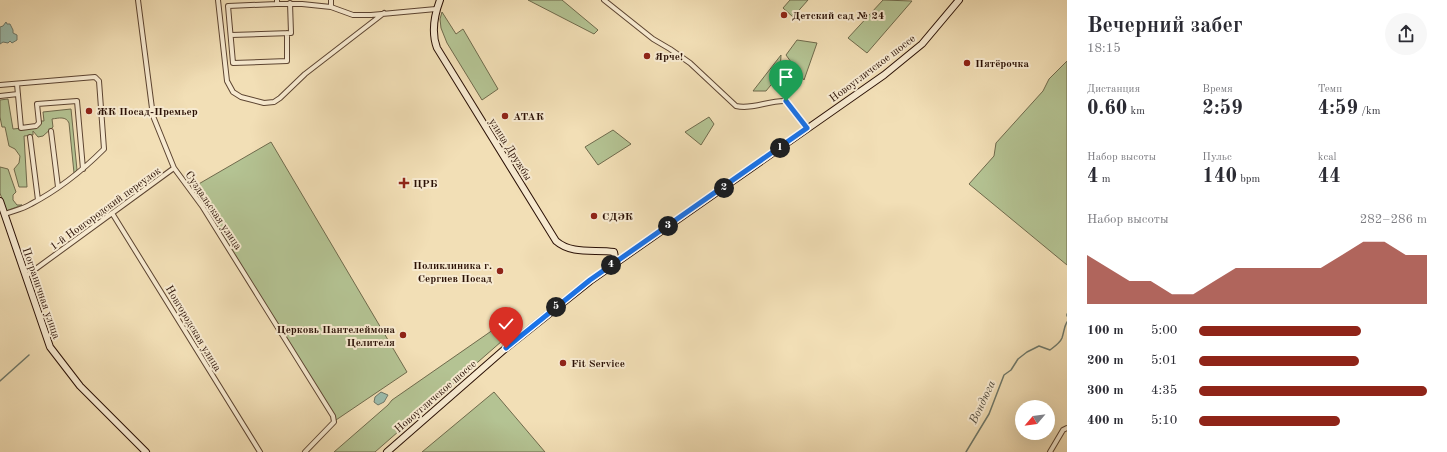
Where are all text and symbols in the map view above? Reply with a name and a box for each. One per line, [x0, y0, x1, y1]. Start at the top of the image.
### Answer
marker: Детский сад № 24 [779, 10, 789, 20]
place label: Детский сад № 24 [792, 11, 884, 22]
button: share [1385, 13, 1427, 55]
text: Вечерний забег [1087, 15, 1243, 37]
street label: Новоугличское шоссе [828, 33, 918, 105]
text: 18:15 [1087, 42, 1121, 55]
marker: Ярче! [642, 51, 652, 61]
place label: Ярче! [655, 52, 683, 63]
marker: Пятёрочка [962, 58, 972, 68]
place label: Пятёрочка [975, 59, 1029, 70]
pin [769, 60, 803, 101]
icon: arrive [775, 66, 797, 88]
text: Дистанция [1087, 84, 1140, 95]
text: Время [1202, 84, 1233, 95]
text: Темп [1318, 84, 1342, 95]
text: 0.60 [1087, 99, 1127, 119]
text: 2:59 [1202, 99, 1243, 119]
text: 4:59 [1318, 99, 1358, 119]
marker: ЖК Посад-Премьер [84, 106, 94, 116]
text: km [1127, 106, 1145, 117]
text: /km [1358, 106, 1381, 117]
place label: ЖК Посад-Премьер [97, 107, 198, 118]
marker: АТАК [500, 111, 510, 121]
place label: АТАК [513, 112, 544, 123]
street label: улица Дружбы [486, 117, 533, 183]
pin: 1 [770, 138, 790, 158]
text: 1 [777, 142, 783, 153]
text: Набор высоты [1087, 152, 1156, 163]
text: Пульс [1202, 152, 1232, 163]
text: kcal [1318, 152, 1337, 163]
street label: 1-й Новгородский переулок [49, 165, 164, 253]
text: 4 [1087, 167, 1099, 187]
text: 140 [1202, 167, 1237, 187]
text: 44 [1318, 167, 1341, 187]
street label: Суздальская улица [182, 170, 243, 253]
text: m [1099, 174, 1110, 185]
text: bpm [1237, 174, 1260, 185]
marker: ЦРБ [398, 177, 410, 189]
pin: 2 [714, 178, 734, 198]
place label: ЦРБ [413, 179, 438, 190]
text: 2 [721, 182, 727, 193]
marker: СДЭК [589, 211, 599, 221]
place label: СДЭК [602, 212, 633, 223]
text: Набор высоты [1087, 213, 1169, 226]
text: 282–286 m [1360, 213, 1427, 226]
pin: 3 [658, 216, 678, 236]
text: 3 [665, 220, 671, 231]
street label: Пограничная улица [20, 246, 62, 341]
pin: 4 [601, 255, 621, 275]
text: 4 [608, 259, 614, 270]
place label: Поликлиника г. Сергиев Посад [413, 261, 492, 285]
marker: Поликлиника г. Сергиев Посад [495, 266, 505, 276]
street label: Новгородская улица [163, 284, 223, 374]
pin: 5 [546, 297, 566, 317]
text: 5 [553, 301, 559, 312]
pin [489, 307, 523, 348]
icon: check [495, 313, 517, 335]
text: 100 m [1087, 324, 1124, 337]
text: 5:00 [1151, 324, 1177, 337]
place label: Церковь Пантелеймона Целителя [277, 325, 395, 349]
marker: Церковь Пантелеймона Целителя [398, 330, 408, 340]
text: 200 m [1087, 354, 1124, 367]
text: 5:01 [1151, 354, 1177, 367]
marker: Fit Service [558, 358, 568, 368]
street label: Новоугличское шоссе [393, 359, 479, 436]
place label: Fit Service [571, 359, 625, 370]
water label: Вондюга [967, 378, 998, 427]
text: 300 m [1087, 384, 1124, 397]
text: 4:35 [1151, 384, 1177, 397]
north arrow [1015, 400, 1055, 440]
map controls [1015, 400, 1055, 440]
text: 400 m [1087, 414, 1124, 427]
text: 5:10 [1151, 414, 1177, 427]

